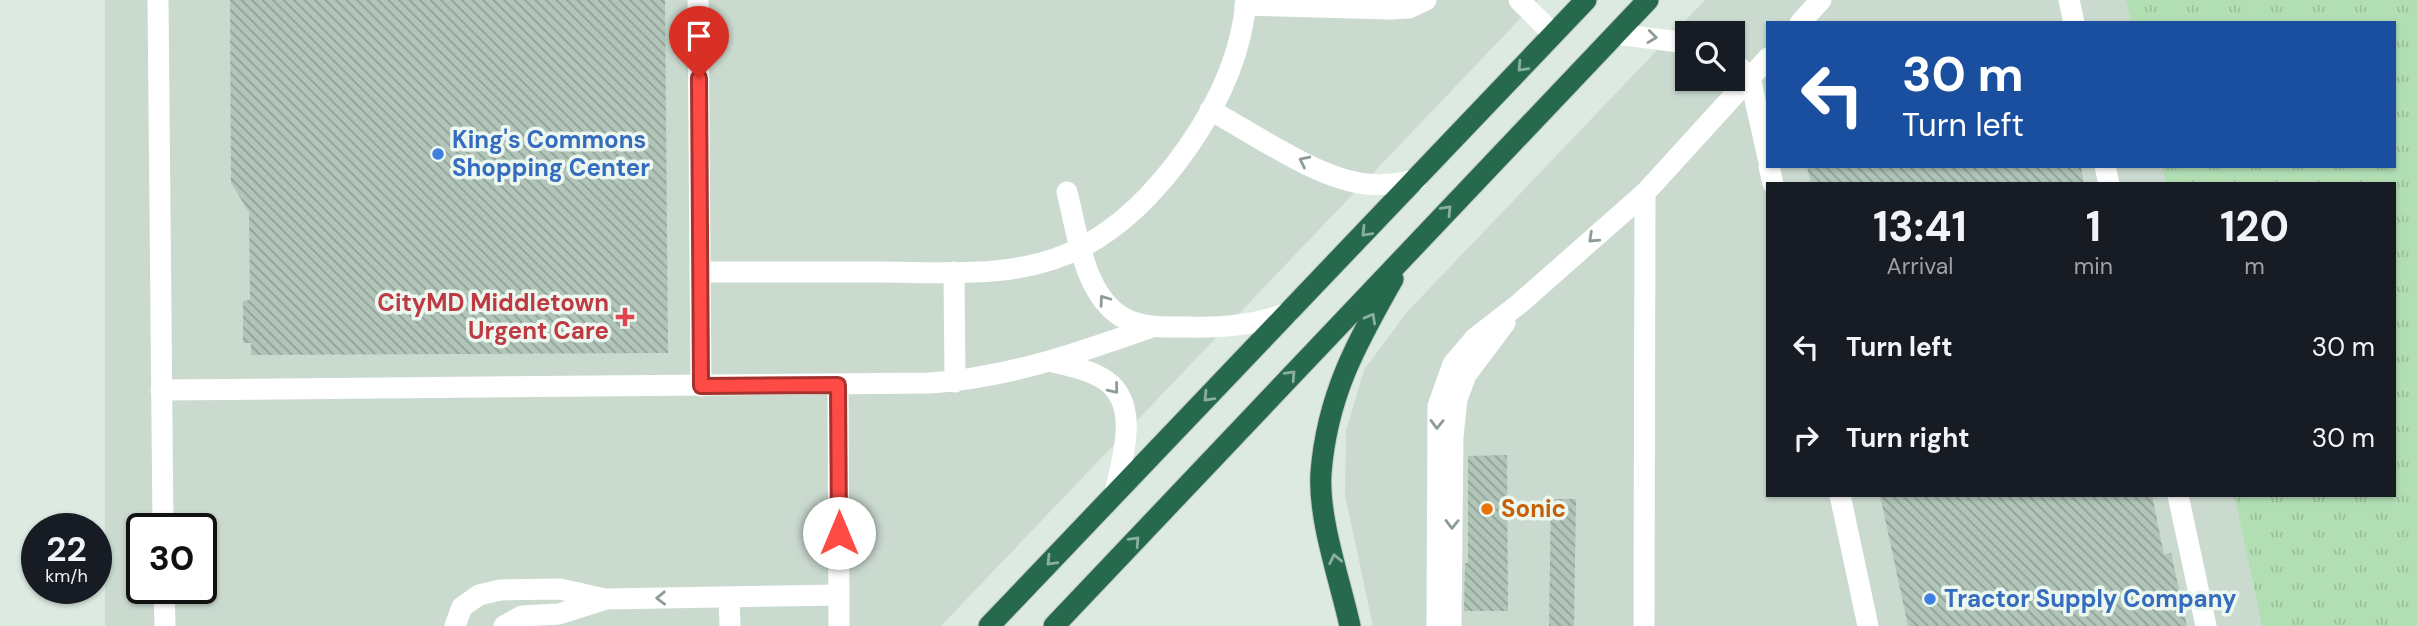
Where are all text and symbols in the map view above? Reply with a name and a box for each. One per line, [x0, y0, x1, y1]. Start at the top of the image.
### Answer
pin [669, 6, 729, 78]
icon: arrive [680, 17, 718, 55]
map controls [1675, 21, 1745, 91]
button: search [1675, 21, 1745, 91]
one-way arrow [1646, 30, 1657, 45]
text: 30 m [1902, 42, 2024, 106]
icon: left [1787, 49, 1878, 140]
one-way arrow [1517, 59, 1530, 72]
text: Turn left [1902, 104, 2024, 146]
place label: King's Commons Shopping Center [452, 124, 650, 183]
marker: King's Commons Shopping Center [430, 146, 446, 162]
one-way arrow [1299, 155, 1311, 169]
text: 13:41 [1873, 199, 1967, 254]
text: 1 [2086, 199, 2101, 254]
text: 120 [2220, 199, 2289, 254]
one-way arrow [1439, 205, 1452, 218]
one-way arrow [1361, 224, 1374, 237]
one-way arrow [1588, 229, 1601, 242]
text: Arrival [1886, 251, 1953, 281]
text: min [2074, 251, 2113, 281]
text: m [2244, 251, 2265, 281]
place label: CityMD Middletown Urgent Care [377, 287, 609, 346]
one-way arrow [1100, 295, 1113, 308]
marker: CityMD Middletown Urgent Care [615, 307, 635, 327]
one-way arrow [1363, 313, 1376, 325]
icon: left [1787, 328, 1825, 366]
text: Turn left [1846, 330, 1953, 364]
text: 30 m [2312, 330, 2375, 364]
one-way arrow [1283, 370, 1295, 383]
one-way arrow [1105, 382, 1118, 394]
one-way arrow [1204, 388, 1217, 401]
one-way arrow [1430, 419, 1445, 430]
icon: right [1787, 419, 1825, 457]
text: Turn right [1846, 421, 1970, 455]
text: 30 m [2312, 421, 2375, 455]
place label: Sonic [1501, 493, 1566, 524]
position arrow [802, 496, 876, 570]
marker: Sonic [1479, 501, 1495, 517]
speed limit sign: 30 [126, 513, 217, 604]
one-way arrow [1445, 519, 1460, 530]
text: 22 [46, 526, 87, 572]
one-way arrow [1127, 536, 1139, 549]
one-way arrow [1046, 553, 1059, 566]
one-way arrow [1329, 553, 1343, 565]
text: km/h [45, 564, 88, 588]
place label: Tractor Supply Company [1944, 583, 2237, 614]
one-way arrow [655, 590, 666, 606]
marker: Tractor Supply Company [1922, 591, 1938, 607]

